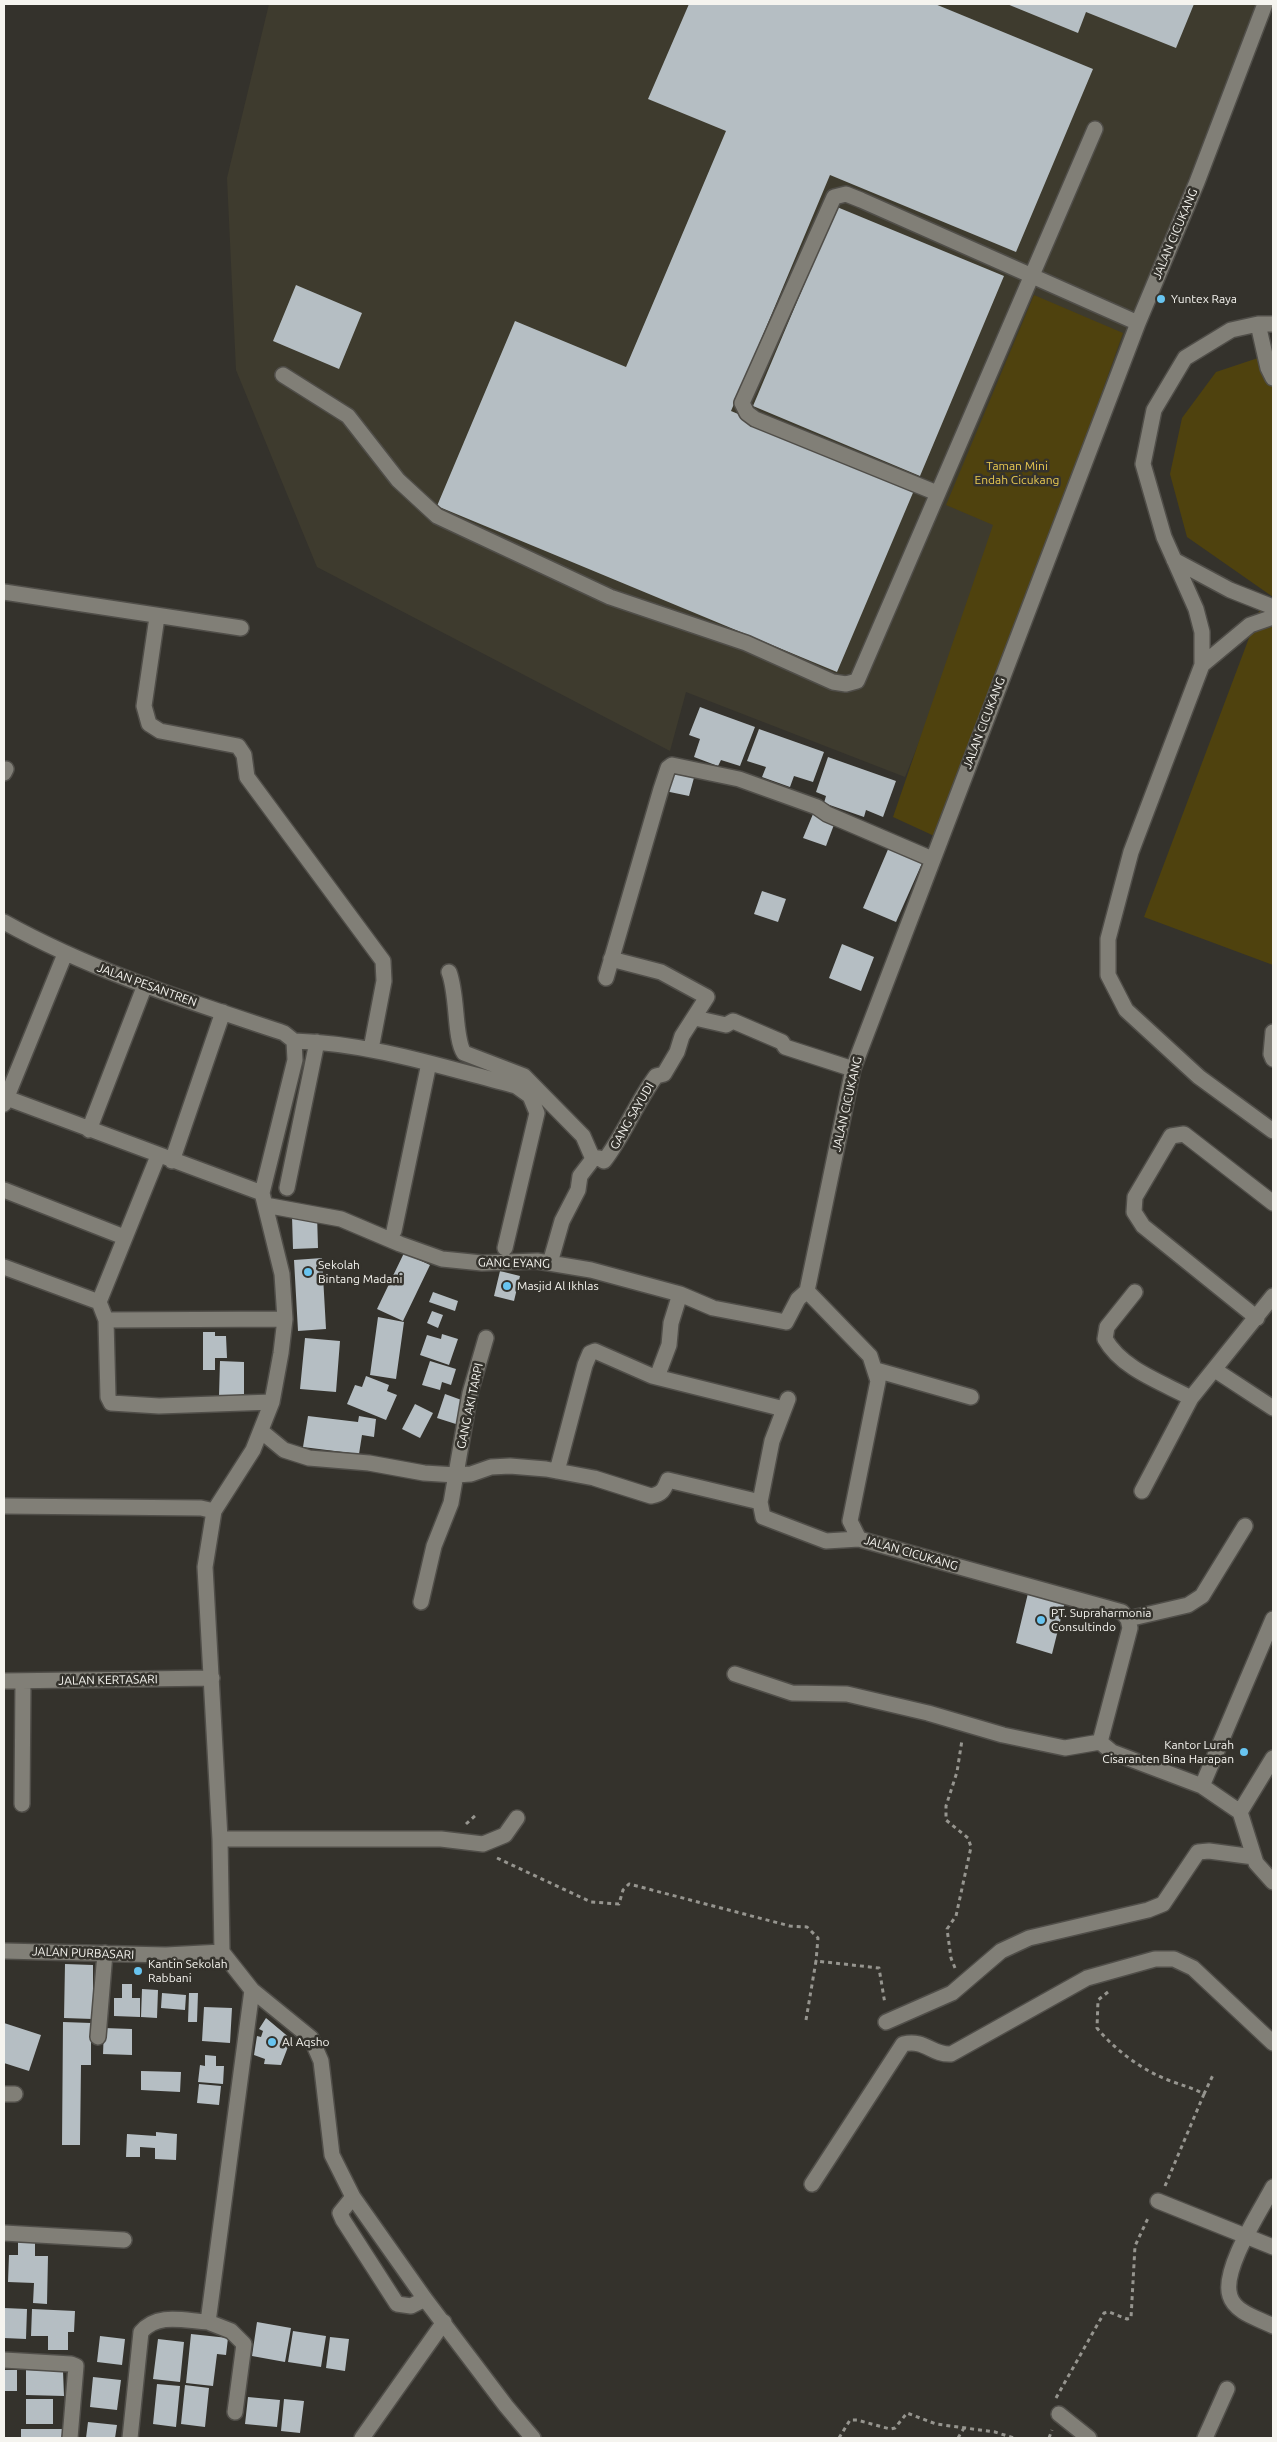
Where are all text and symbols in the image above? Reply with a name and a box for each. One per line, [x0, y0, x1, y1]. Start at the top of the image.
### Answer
street label: JALAN CICUKANG [1149, 186, 1201, 282]
place label: Yuntex Raya [1171, 292, 1237, 306]
marker: Yuntex Raya [1155, 293, 1167, 305]
park label: Taman Mini Endah Cicukang [974, 459, 1060, 487]
street label: JALAN CICUKANG [960, 675, 1008, 771]
street label: JALAN PESANTREN [95, 960, 199, 1010]
street label: JALAN CICUKANG [829, 1055, 865, 1153]
street label: GANG SAYUDI [607, 1080, 657, 1152]
street label: GANG EYANG [478, 1255, 550, 1271]
place label: Sekolah Bintang Madani [318, 1258, 402, 1286]
marker: Sekolah Bintang Madani [302, 1266, 314, 1278]
place label: Masjid Al Ikhlas [517, 1279, 599, 1293]
marker: Masjid Al Ikhlas [501, 1280, 513, 1292]
street label: GANG AKI TARPI [454, 1362, 486, 1450]
street label: JALAN CICUKANG [862, 1533, 960, 1573]
place label: PT. Supraharmonia Consultindo [1051, 1606, 1152, 1634]
marker: PT. Supraharmonia Consultindo [1035, 1614, 1047, 1626]
street label: JALAN KERTASARI [58, 1672, 158, 1688]
place label: Kantor Lurah Cisaranten Bina Harapan [1102, 1738, 1234, 1766]
marker: Kantor Lurah Cisaranten Bina Harapan [1238, 1746, 1250, 1758]
street label: JALAN PURBASARI [32, 1944, 134, 1962]
place label: Kantin Sekolah Rabbani [148, 1957, 227, 1985]
marker: Kantin Sekolah Rabbani [132, 1965, 144, 1977]
place label: Al Aqsho [282, 2035, 330, 2049]
marker: Al Aqsho [266, 2036, 278, 2048]

